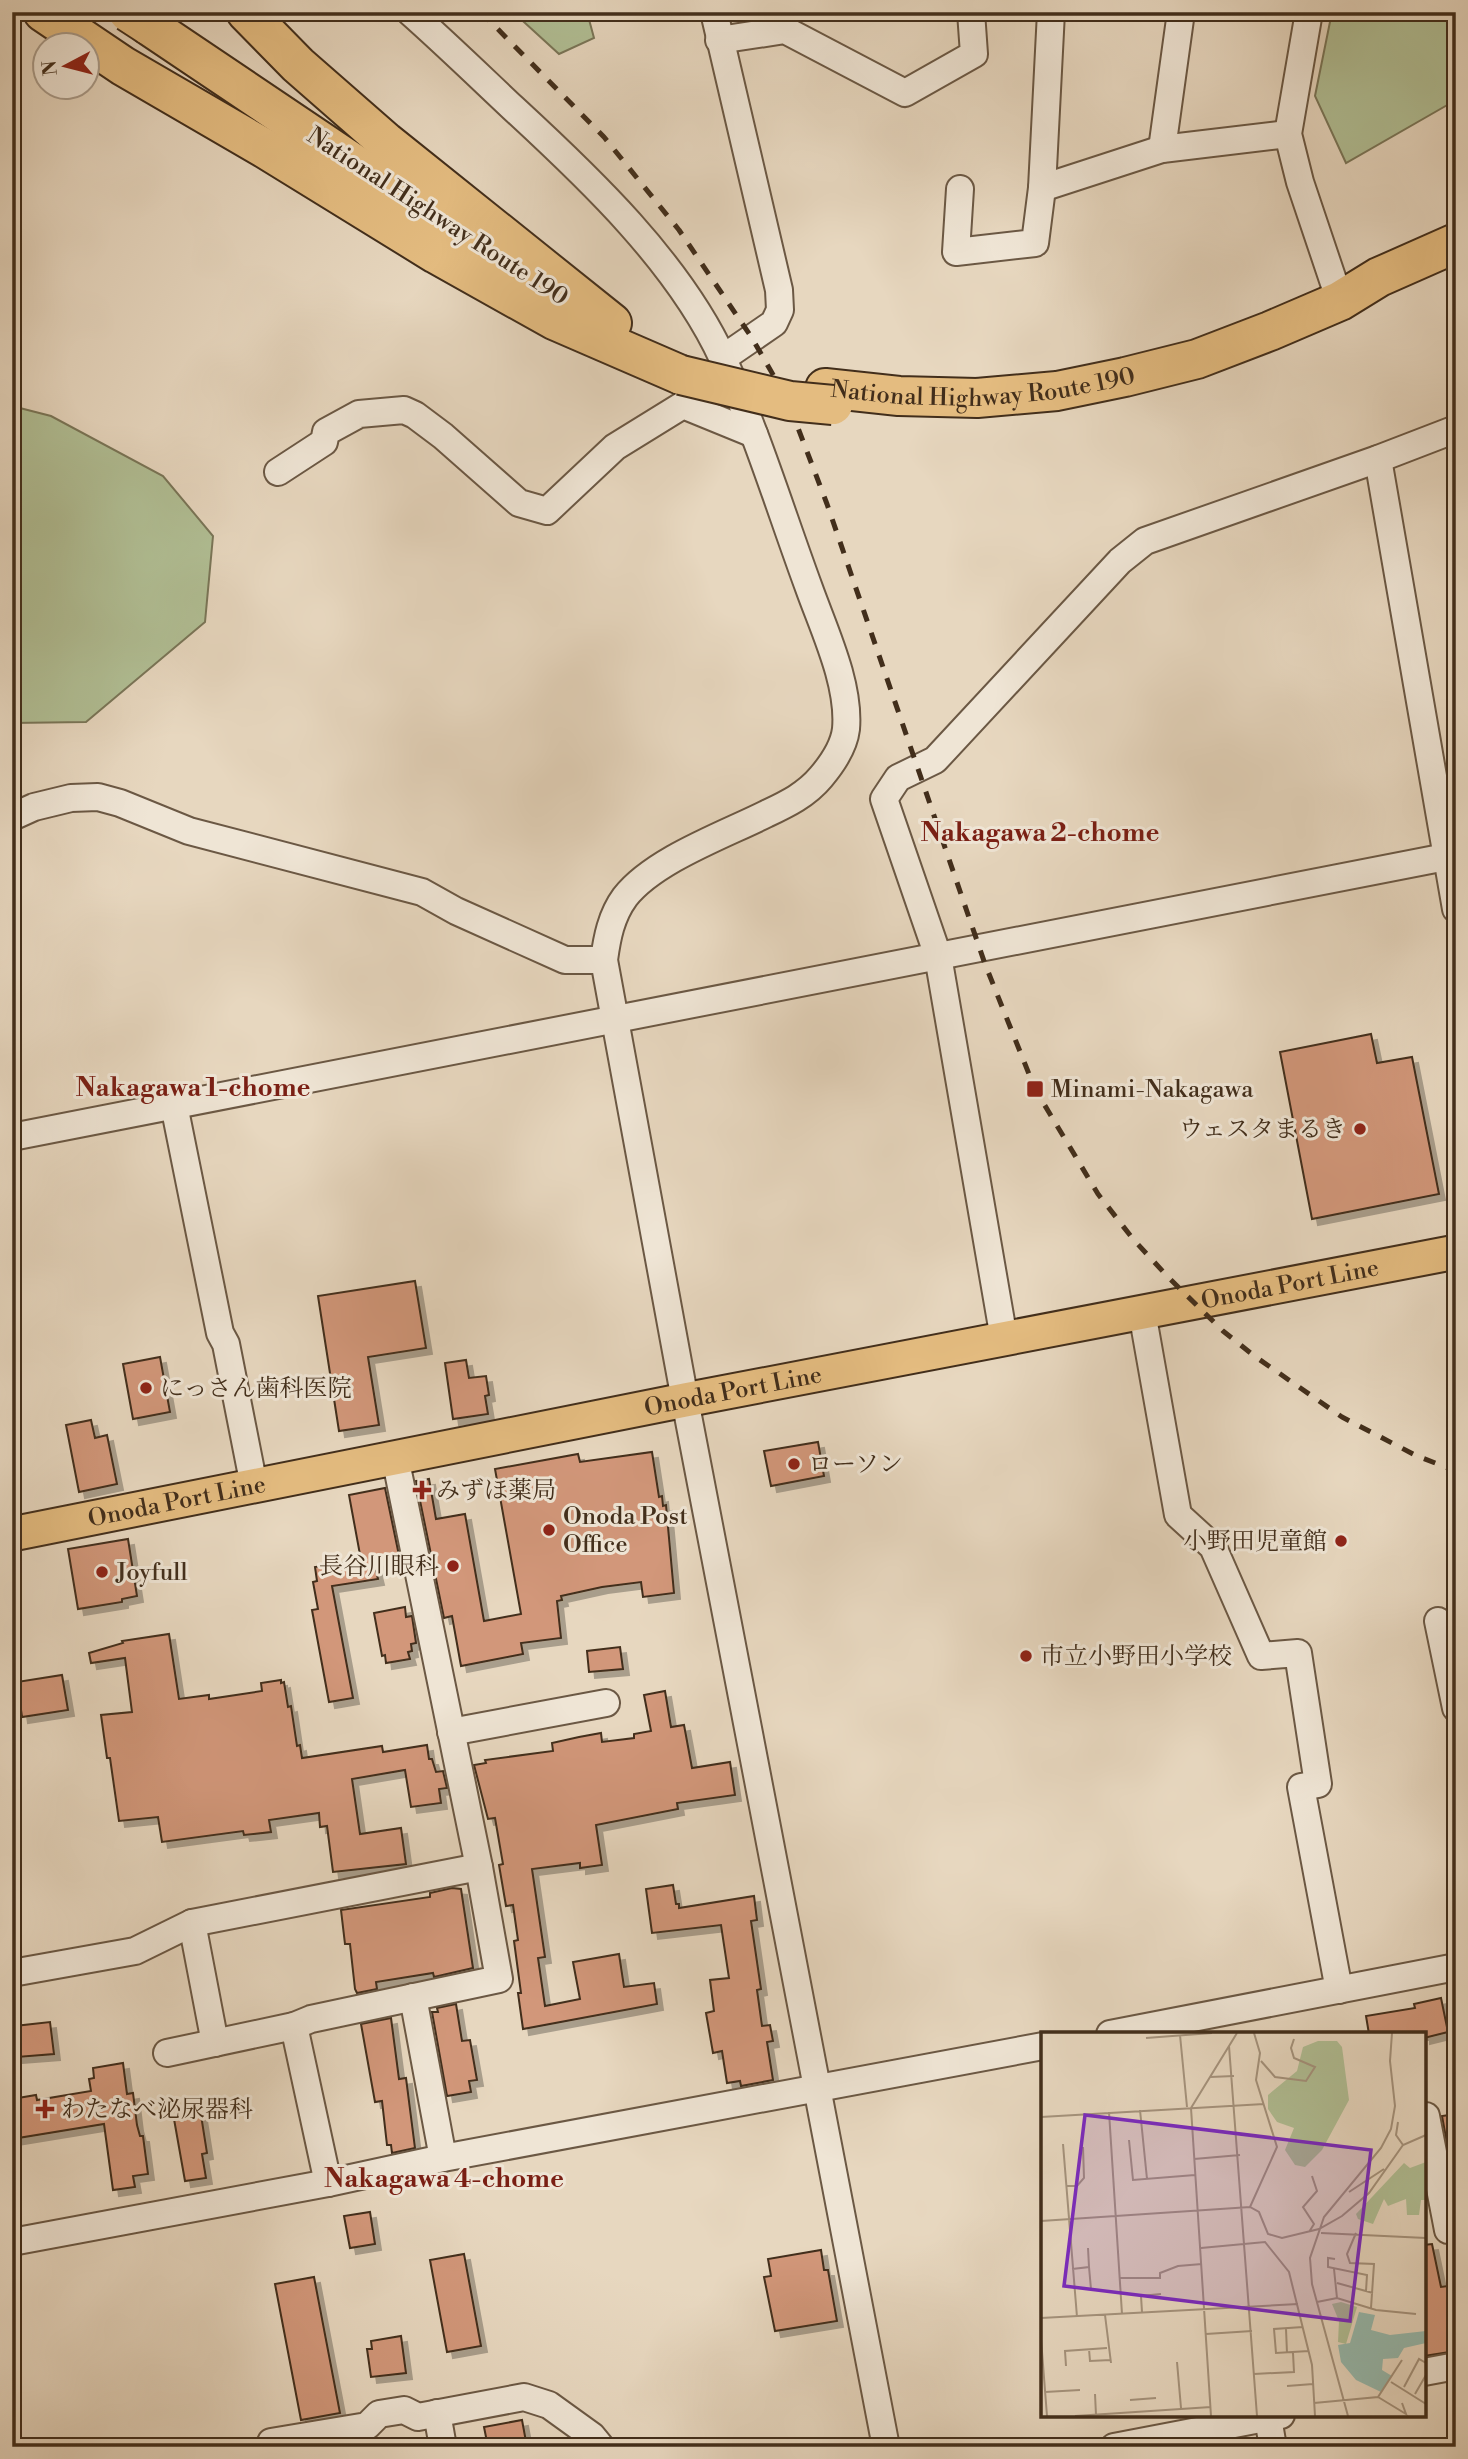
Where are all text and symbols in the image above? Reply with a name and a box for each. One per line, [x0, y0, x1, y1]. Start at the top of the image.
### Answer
north arrow [32, 32, 102, 102]
text: N [37, 59, 63, 77]
street label: National Highway Route 190 [301, 121, 574, 313]
street label: National Highway Route 190 [829, 361, 1138, 414]
district label: Nakagawa 2-chome [921, 817, 1159, 849]
district label: Nakagawa 1-chome [75, 1072, 311, 1104]
place label: Minami-Nakagawa [1051, 1075, 1254, 1105]
marker: Minami-Nakagawa [1025, 1079, 1045, 1099]
place label: ウェスタまるき [1179, 1115, 1346, 1145]
marker: ウェスタまるき [1352, 1121, 1368, 1137]
street label: Onoda Port Line [1199, 1253, 1381, 1317]
street label: Onoda Port Line [642, 1360, 825, 1424]
place label: にっさん歯科医院 [160, 1374, 352, 1404]
marker: にっさん歯科医院 [138, 1380, 154, 1396]
place label: ローソン [808, 1450, 903, 1480]
marker: ローソン [786, 1456, 802, 1472]
street label: Onoda Port Line [86, 1470, 268, 1534]
place label: みずほ薬局 [436, 1476, 556, 1506]
marker: みずほ薬局 [414, 1482, 430, 1498]
place label: Onoda Post Office [563, 1502, 688, 1560]
marker: Onoda Post Office [541, 1522, 557, 1538]
place label: 小野田児童館 [1183, 1527, 1327, 1557]
marker: 小野田児童館 [1333, 1533, 1349, 1549]
place label: 長谷川眼科 [319, 1552, 439, 1582]
place label: Joyfull [115, 1558, 188, 1588]
marker: 長谷川眼科 [445, 1558, 461, 1574]
marker: Joyfull [94, 1564, 110, 1580]
place label: 市立小野田小学校 [1040, 1642, 1232, 1672]
marker: 市立小野田小学校 [1018, 1648, 1034, 1664]
inset map [1041, 2032, 1426, 2417]
place label: わたなべ泌尿器科 [61, 2095, 253, 2125]
marker: わたなべ泌尿器科 [35, 2099, 55, 2119]
district label: Nakagawa 4-chome [324, 2163, 564, 2195]

